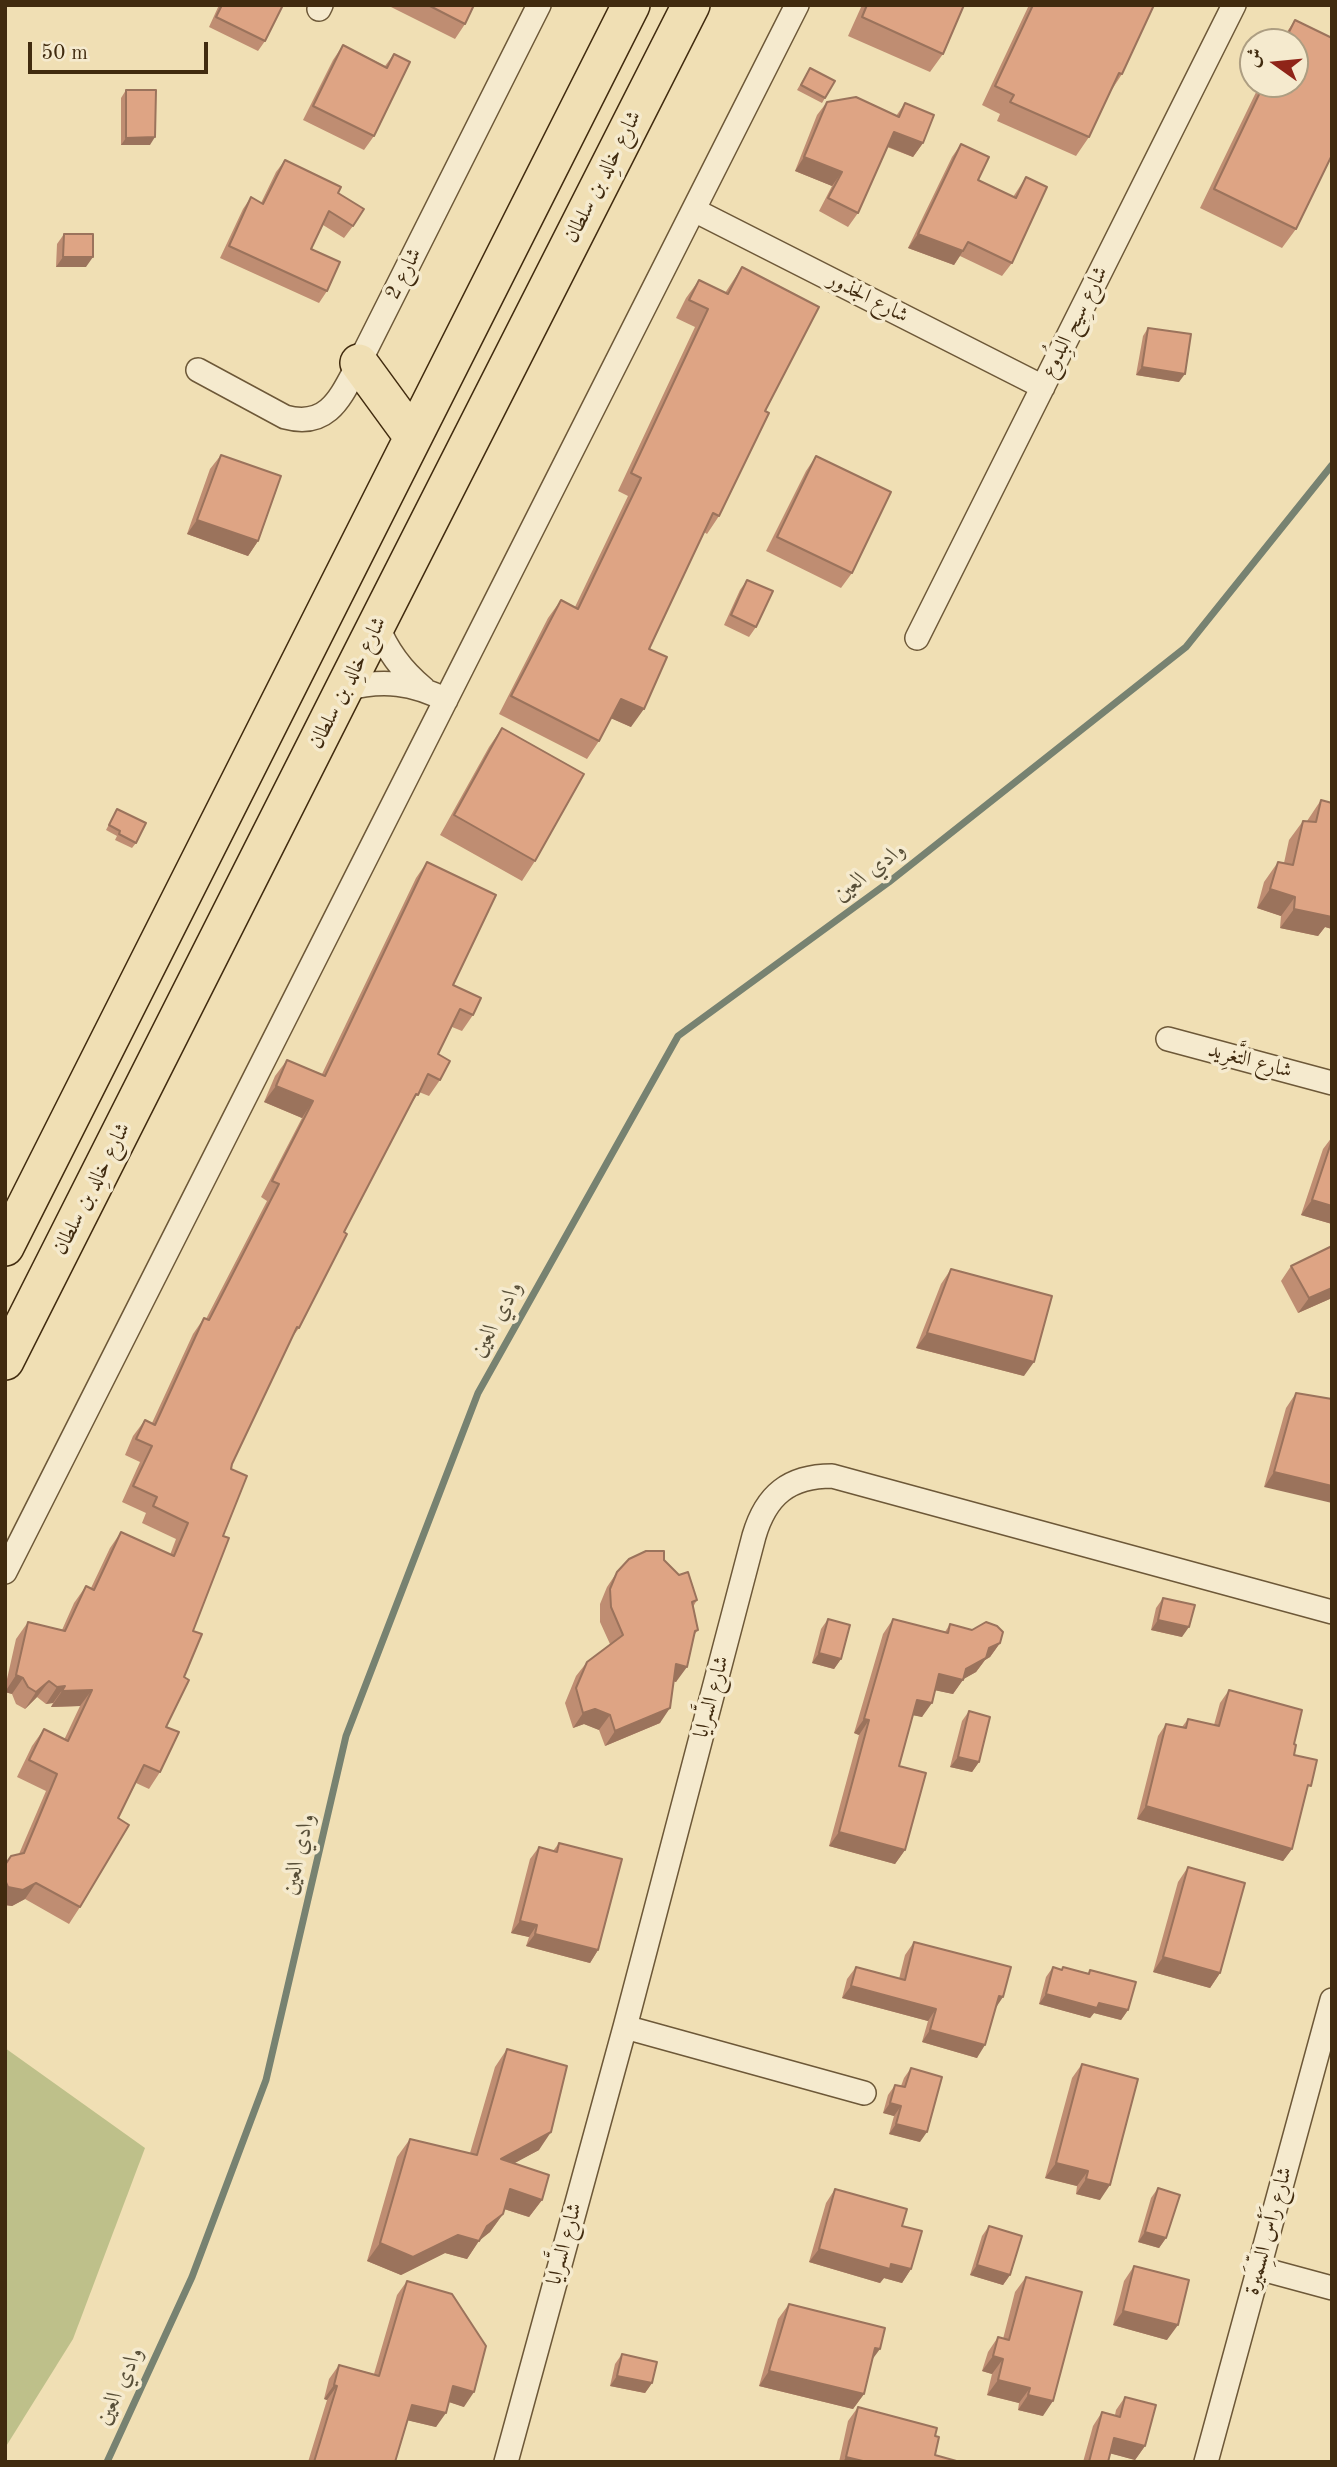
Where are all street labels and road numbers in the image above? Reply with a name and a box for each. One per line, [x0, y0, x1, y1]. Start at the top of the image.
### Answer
street label: شارع خالِد بن سلطان [559, 107, 647, 247]
street label: شارع 2 [380, 244, 428, 304]
street label: شارع سِيح البِدُوع [1036, 262, 1114, 382]
street label: شارع الجذور [824, 267, 912, 329]
street label: شارع خالِد بن سلطان [304, 613, 392, 753]
street label: شارع التَّغرِيد [1205, 1038, 1295, 1084]
street label: شارع خالِد بن سلطان [48, 1119, 136, 1259]
street label: شارع السَّرايا [689, 1653, 735, 1741]
street label: شارع رَأس السِّمَيرة [1240, 2164, 1298, 2298]
street label: شارع السَّرايا [542, 2200, 588, 2288]

